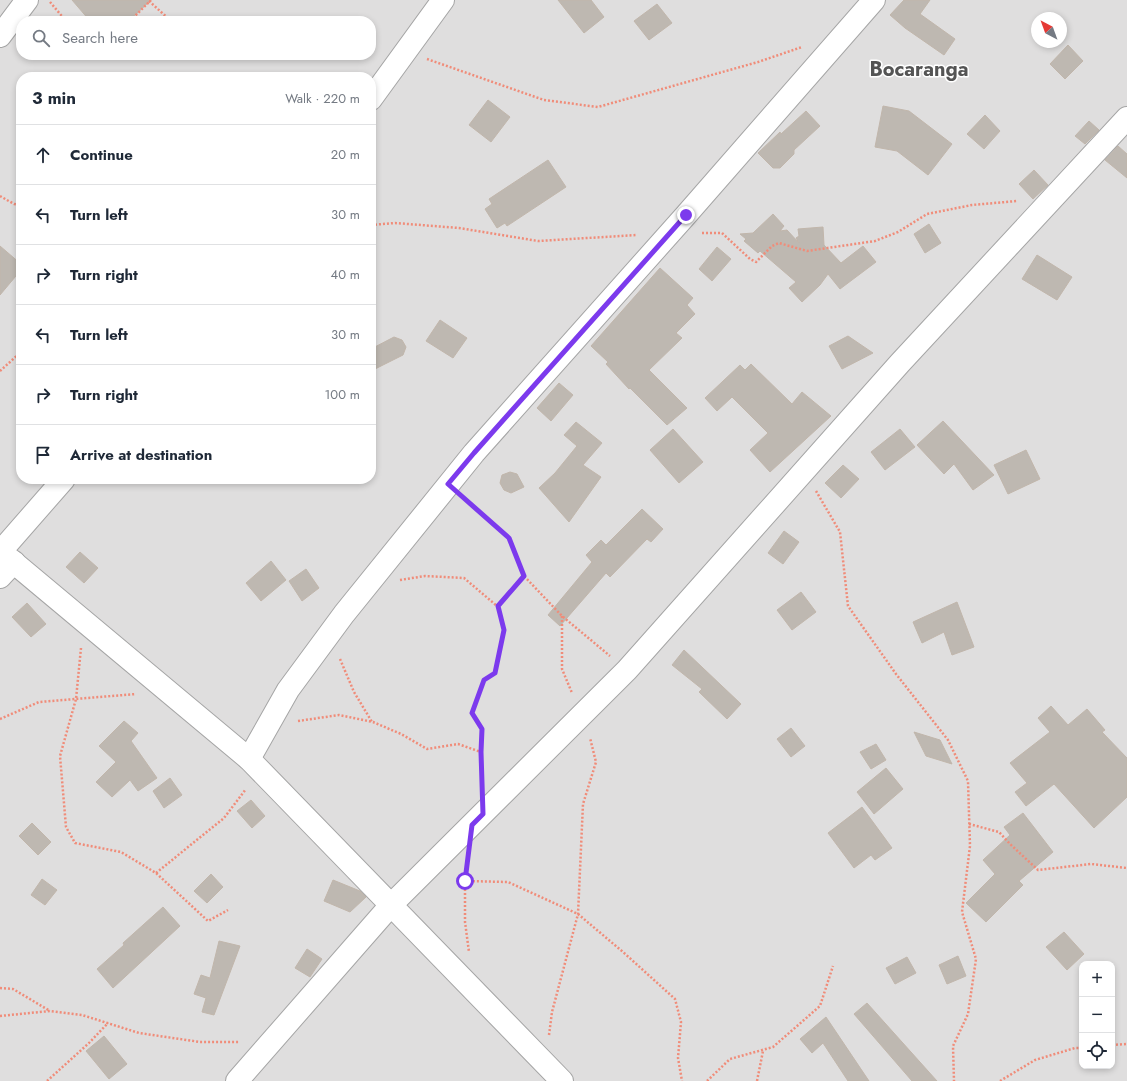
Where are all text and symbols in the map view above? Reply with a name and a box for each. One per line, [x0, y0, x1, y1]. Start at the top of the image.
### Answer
north arrow [1031, 12, 1067, 48]
search box [16, 16, 376, 60]
icon: search [30, 27, 52, 49]
text: Search here [62, 27, 138, 49]
district label: Bocaranga [869, 55, 969, 84]
text: 3 min [32, 86, 76, 110]
text: Walk · 220 m [285, 89, 360, 108]
icon: ahead [32, 144, 54, 166]
text: Continue [70, 144, 133, 166]
text: 20 m [331, 145, 360, 164]
icon: left [32, 204, 54, 226]
text: Turn left [70, 204, 128, 226]
text: 30 m [331, 205, 360, 224]
route end [677, 206, 695, 224]
icon: right [32, 264, 54, 286]
text: Turn right [70, 264, 138, 286]
text: 40 m [331, 265, 360, 284]
icon: left [32, 324, 54, 346]
text: Turn left [70, 324, 128, 346]
text: 30 m [331, 325, 360, 344]
icon: right [32, 384, 54, 406]
text: Turn right [70, 384, 138, 406]
text: 100 m [325, 385, 360, 404]
icon: arrive [32, 444, 54, 466]
text: Arrive at destination [70, 444, 212, 466]
route start [456, 872, 474, 890]
map controls [1079, 961, 1115, 1069]
button: + [1079, 961, 1115, 997]
button: − [1079, 997, 1115, 1033]
button: locate [1079, 1033, 1115, 1069]

